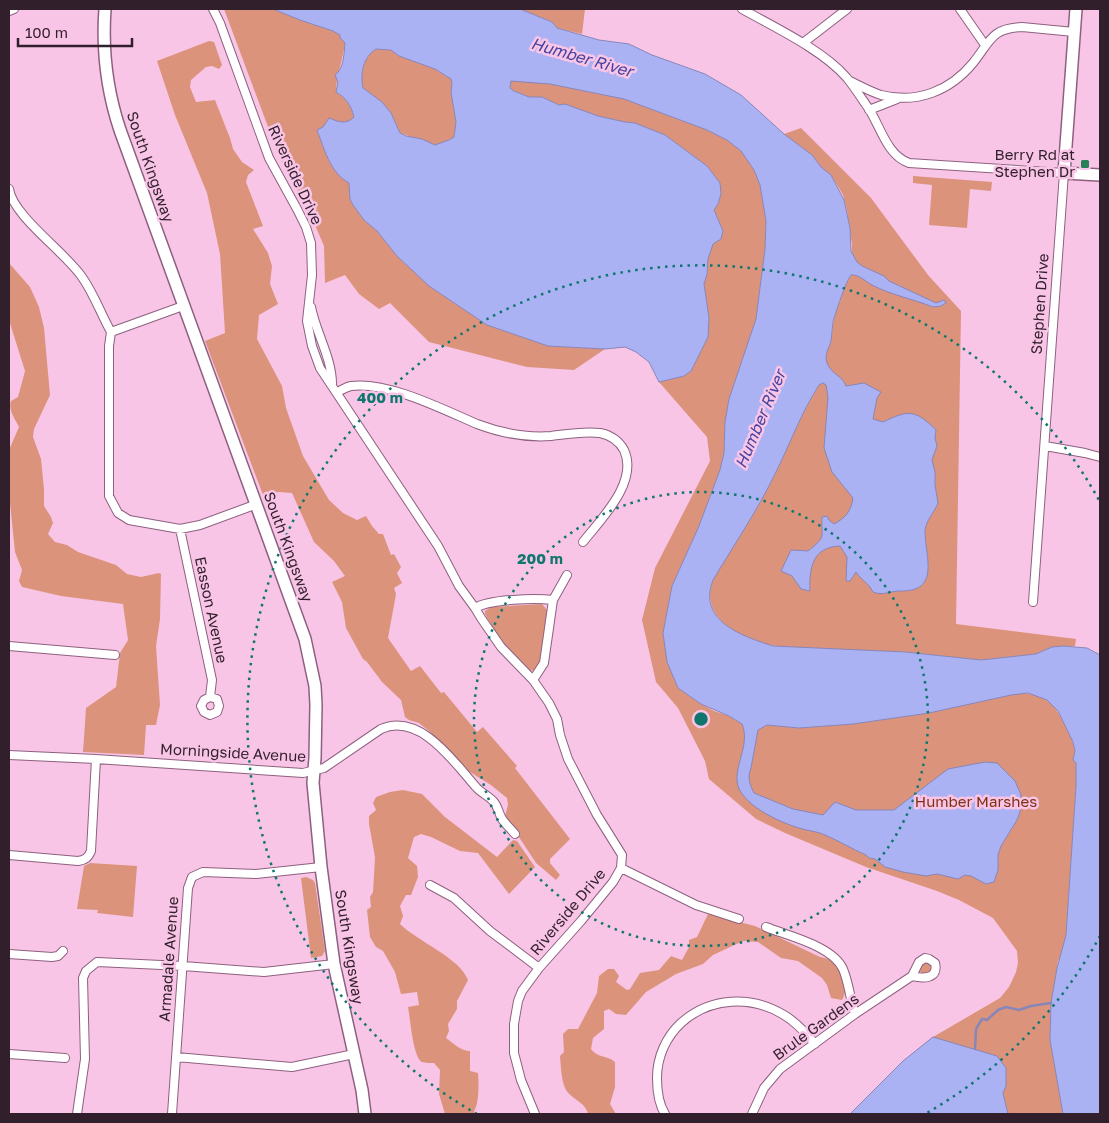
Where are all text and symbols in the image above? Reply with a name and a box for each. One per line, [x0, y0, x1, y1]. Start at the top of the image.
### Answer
scale bar [18, 15, 131, 47]
text: 100 m [25, 23, 68, 41]
water label: Humber River [529, 33, 638, 82]
street label: South Kingsway [124, 109, 179, 225]
street label: Riverside Drive [265, 122, 327, 227]
place label: Berry Rd at Stephen Dr [995, 145, 1075, 180]
marker: Berry Rd at Stephen Dr [1079, 158, 1091, 170]
street label: Stephen Drive [1026, 252, 1052, 355]
water label: Humber River [730, 364, 791, 471]
text: 400 m [357, 388, 403, 406]
street label: South Kingsway [261, 489, 317, 605]
text: 200 m [517, 549, 563, 567]
street label: Easson Avenue [192, 555, 232, 665]
centre of rings [692, 710, 710, 728]
street label: Morningside Avenue [160, 739, 307, 765]
park label: Humber Marshes [915, 792, 1037, 810]
street label: Riverside Drive [526, 864, 609, 958]
street label: South Kingsway [332, 888, 368, 1006]
street label: Armadale Avenue [155, 895, 181, 1022]
street label: Brule Gardens [769, 989, 862, 1063]

